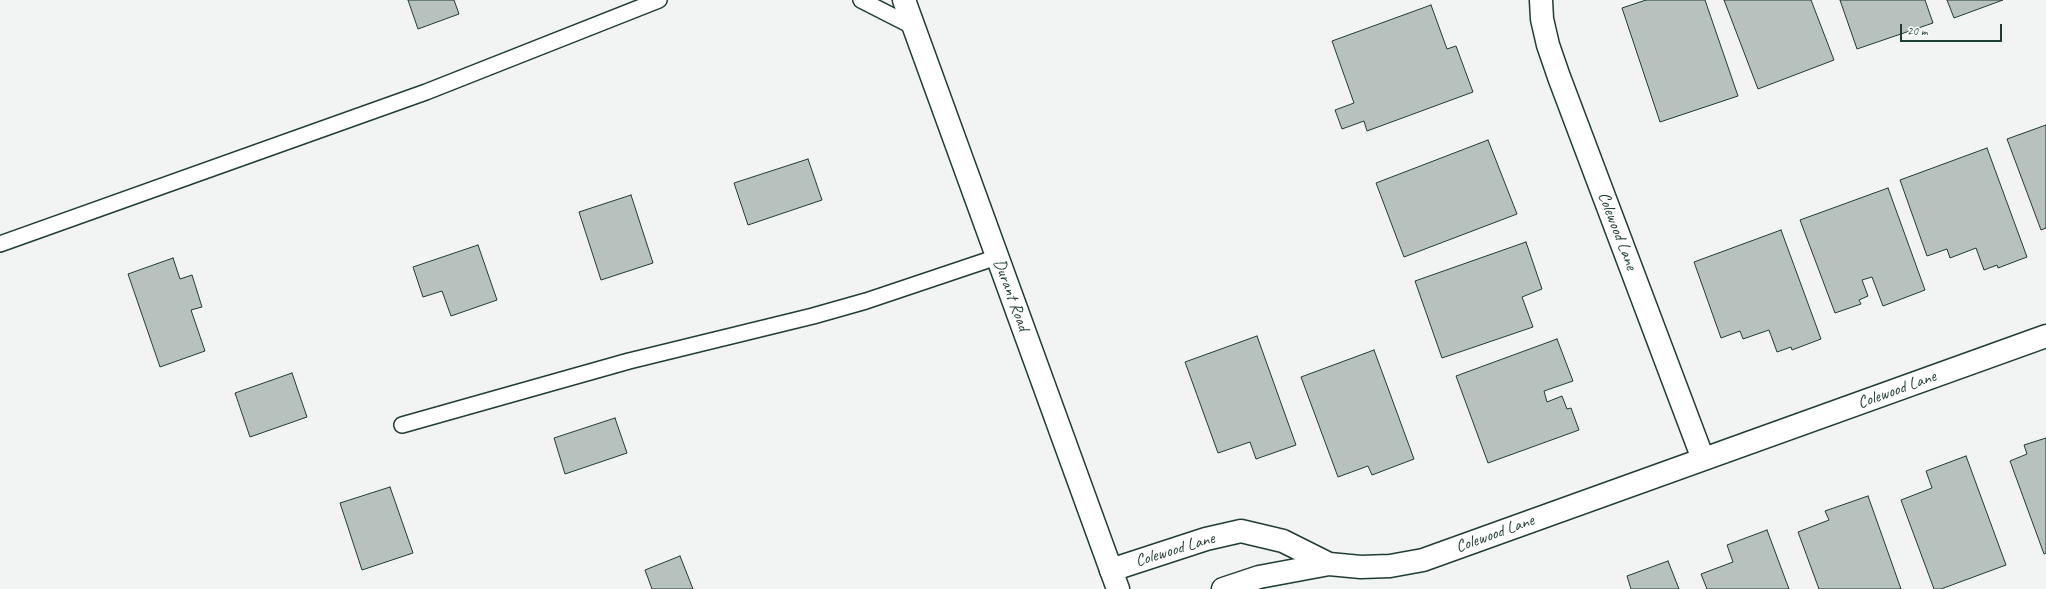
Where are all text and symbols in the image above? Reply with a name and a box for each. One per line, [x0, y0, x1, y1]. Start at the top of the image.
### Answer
scale bar [1902, 16, 2004, 42]
text: 20 m [1907, 23, 1927, 39]
street label: Colewood Lane [1593, 189, 1641, 273]
street label: Durant Road [989, 256, 1033, 334]
street label: Colewood Lane [1855, 366, 1939, 414]
street label: Colewood Lane [1453, 510, 1537, 558]
street label: Colewood Lane [1133, 528, 1217, 572]

